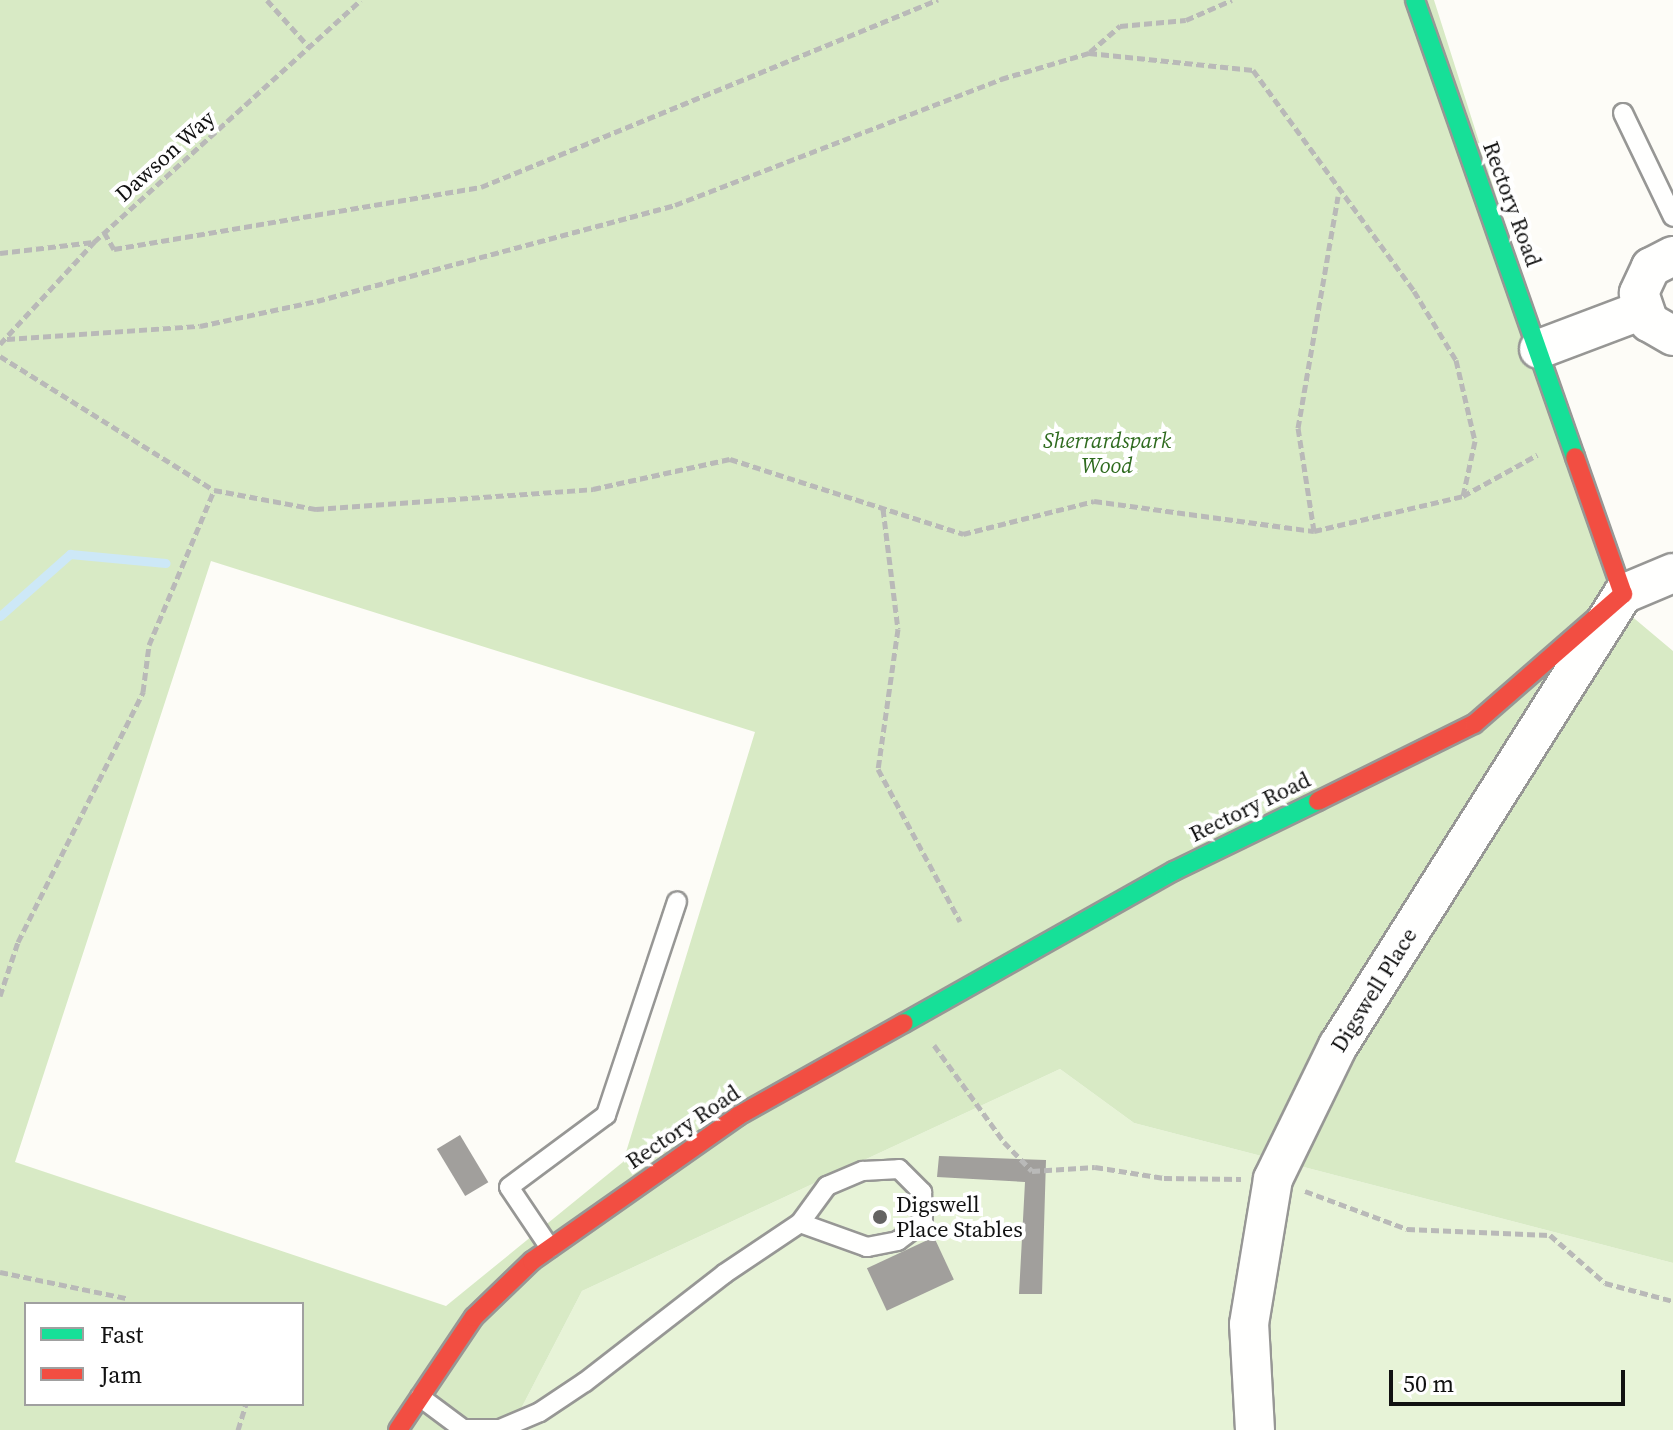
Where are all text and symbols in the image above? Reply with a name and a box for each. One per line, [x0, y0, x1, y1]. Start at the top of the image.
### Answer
street label: Dawson Way [110, 104, 220, 208]
street label: Rectory Road [1477, 138, 1547, 270]
park label: Sherrardspark Wood [1043, 427, 1171, 478]
street label: Rectory Road [1185, 766, 1315, 848]
street label: Digswell Place [1325, 923, 1423, 1057]
street label: Rectory Road [621, 1079, 745, 1175]
place label: Digswell Place Stables [896, 1191, 1023, 1242]
marker: Digswell Place Stables [871, 1208, 889, 1226]
legend [24, 1302, 304, 1406]
text: Fast [100, 1318, 143, 1351]
scale bar [1393, 1354, 1629, 1404]
text: Jam [100, 1358, 142, 1391]
text: 50 m [1403, 1367, 1454, 1400]

